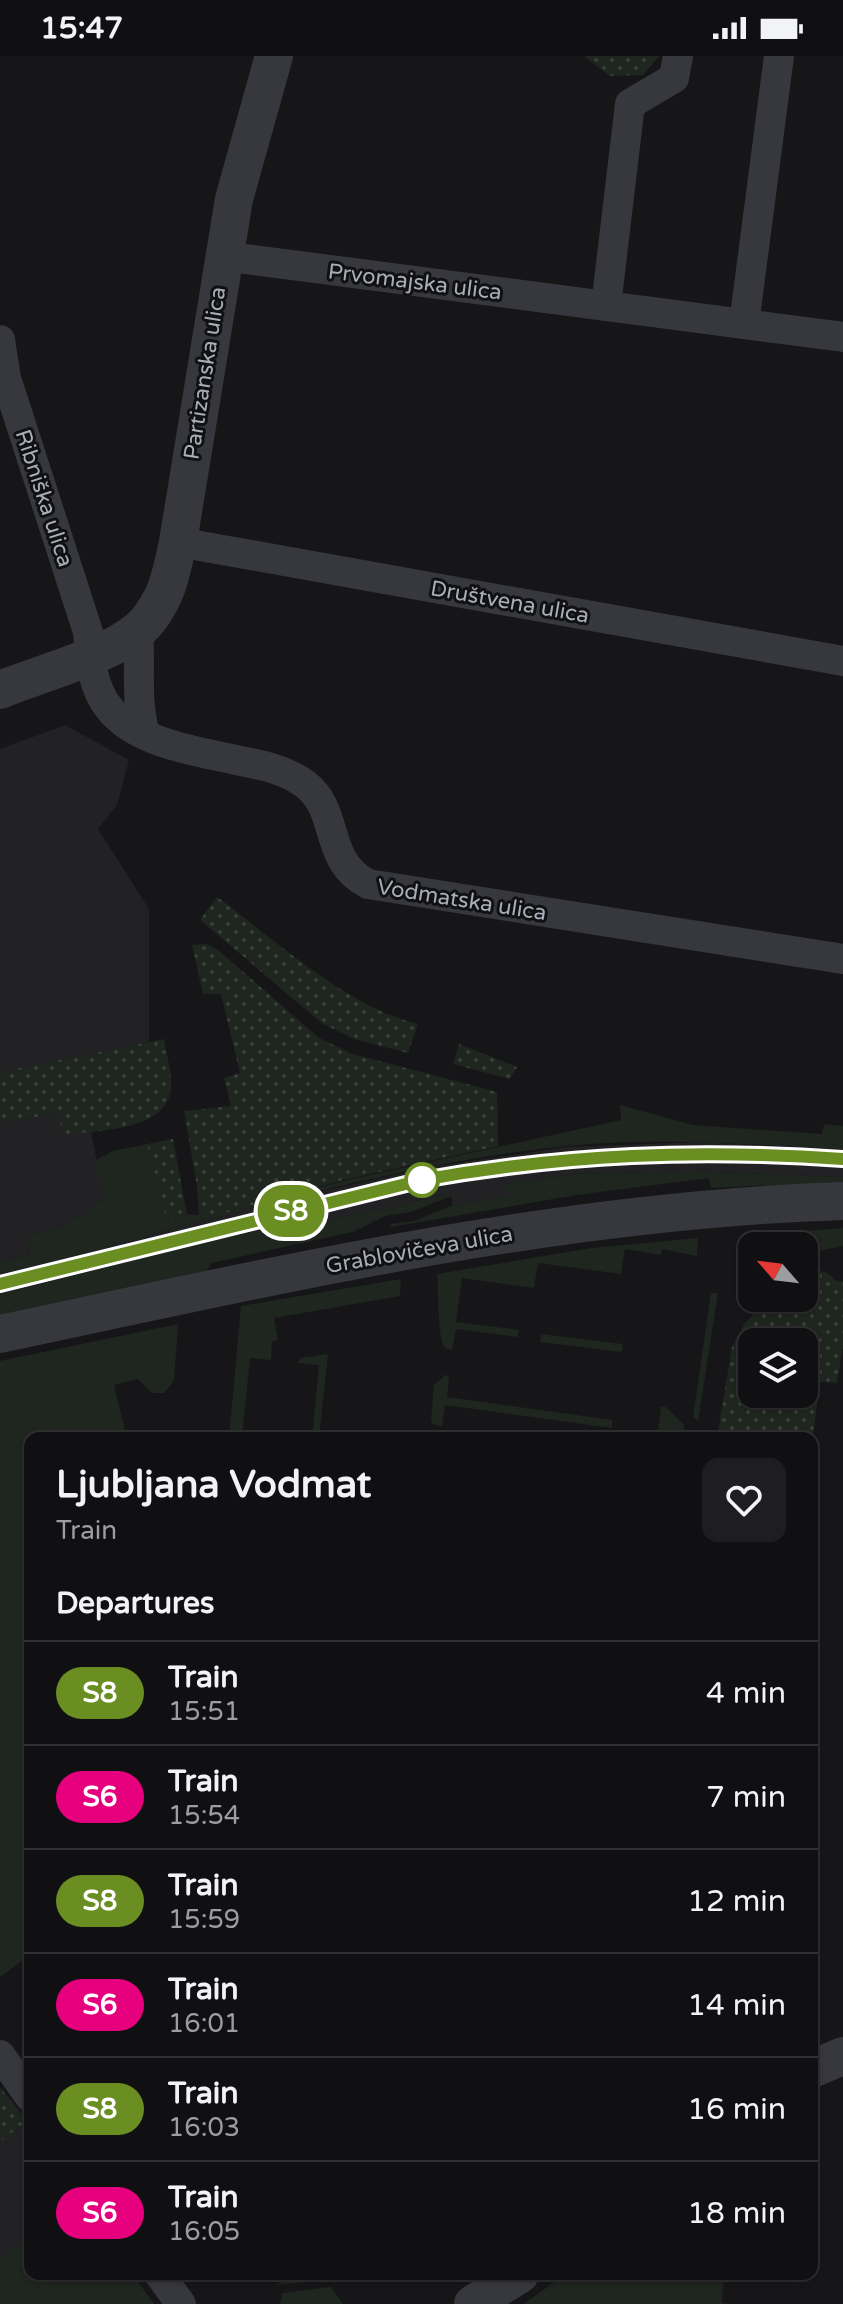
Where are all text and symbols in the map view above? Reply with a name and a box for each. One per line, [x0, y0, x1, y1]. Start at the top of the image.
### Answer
text: 15:47 [40, 10, 123, 47]
street label: Prvomajska ulica [326, 258, 503, 306]
street label: Partizanska ulica [179, 285, 231, 461]
street label: Ribniška ulica [10, 426, 78, 570]
street label: Društvena ulica [428, 575, 591, 629]
street label: Vodmatska ulica [375, 874, 548, 926]
unlabelled marker [405, 1163, 439, 1197]
line badge: S8 [255, 1185, 327, 1237]
text: S8 [274, 1194, 308, 1228]
street label: Grablovičeva ulica [324, 1221, 515, 1279]
north arrow [738, 1232, 818, 1312]
map controls [738, 1232, 818, 1408]
button: layers [738, 1328, 818, 1408]
button: heart [702, 1458, 786, 1542]
text: Ljubljana Vodmat [56, 1462, 371, 1508]
text: Train [56, 1515, 117, 1546]
text: Departures [56, 1585, 214, 1622]
text: Train [168, 1659, 239, 1696]
text: 4 min [706, 1675, 786, 1712]
text: S8 [83, 1676, 117, 1710]
text: 15:51 [168, 1696, 240, 1727]
text: Train [168, 1763, 239, 1800]
text: 7 min [706, 1779, 786, 1816]
text: S6 [83, 1780, 117, 1814]
text: 15:54 [168, 1800, 240, 1831]
text: Train [168, 1867, 239, 1904]
text: 12 min [687, 1883, 786, 1920]
text: S8 [83, 1884, 117, 1918]
text: 15:59 [168, 1904, 240, 1935]
text: Train [168, 1971, 239, 2008]
text: 14 min [687, 1987, 786, 2024]
text: S6 [83, 1988, 117, 2022]
text: 16:01 [168, 2008, 240, 2039]
text: Train [168, 2075, 239, 2112]
text: 16 min [687, 2091, 786, 2128]
text: S8 [83, 2092, 117, 2126]
text: 16:03 [168, 2112, 240, 2143]
text: Train [168, 2179, 239, 2216]
text: 18 min [687, 2195, 786, 2232]
text: S6 [83, 2196, 117, 2230]
text: 16:05 [168, 2216, 240, 2247]

